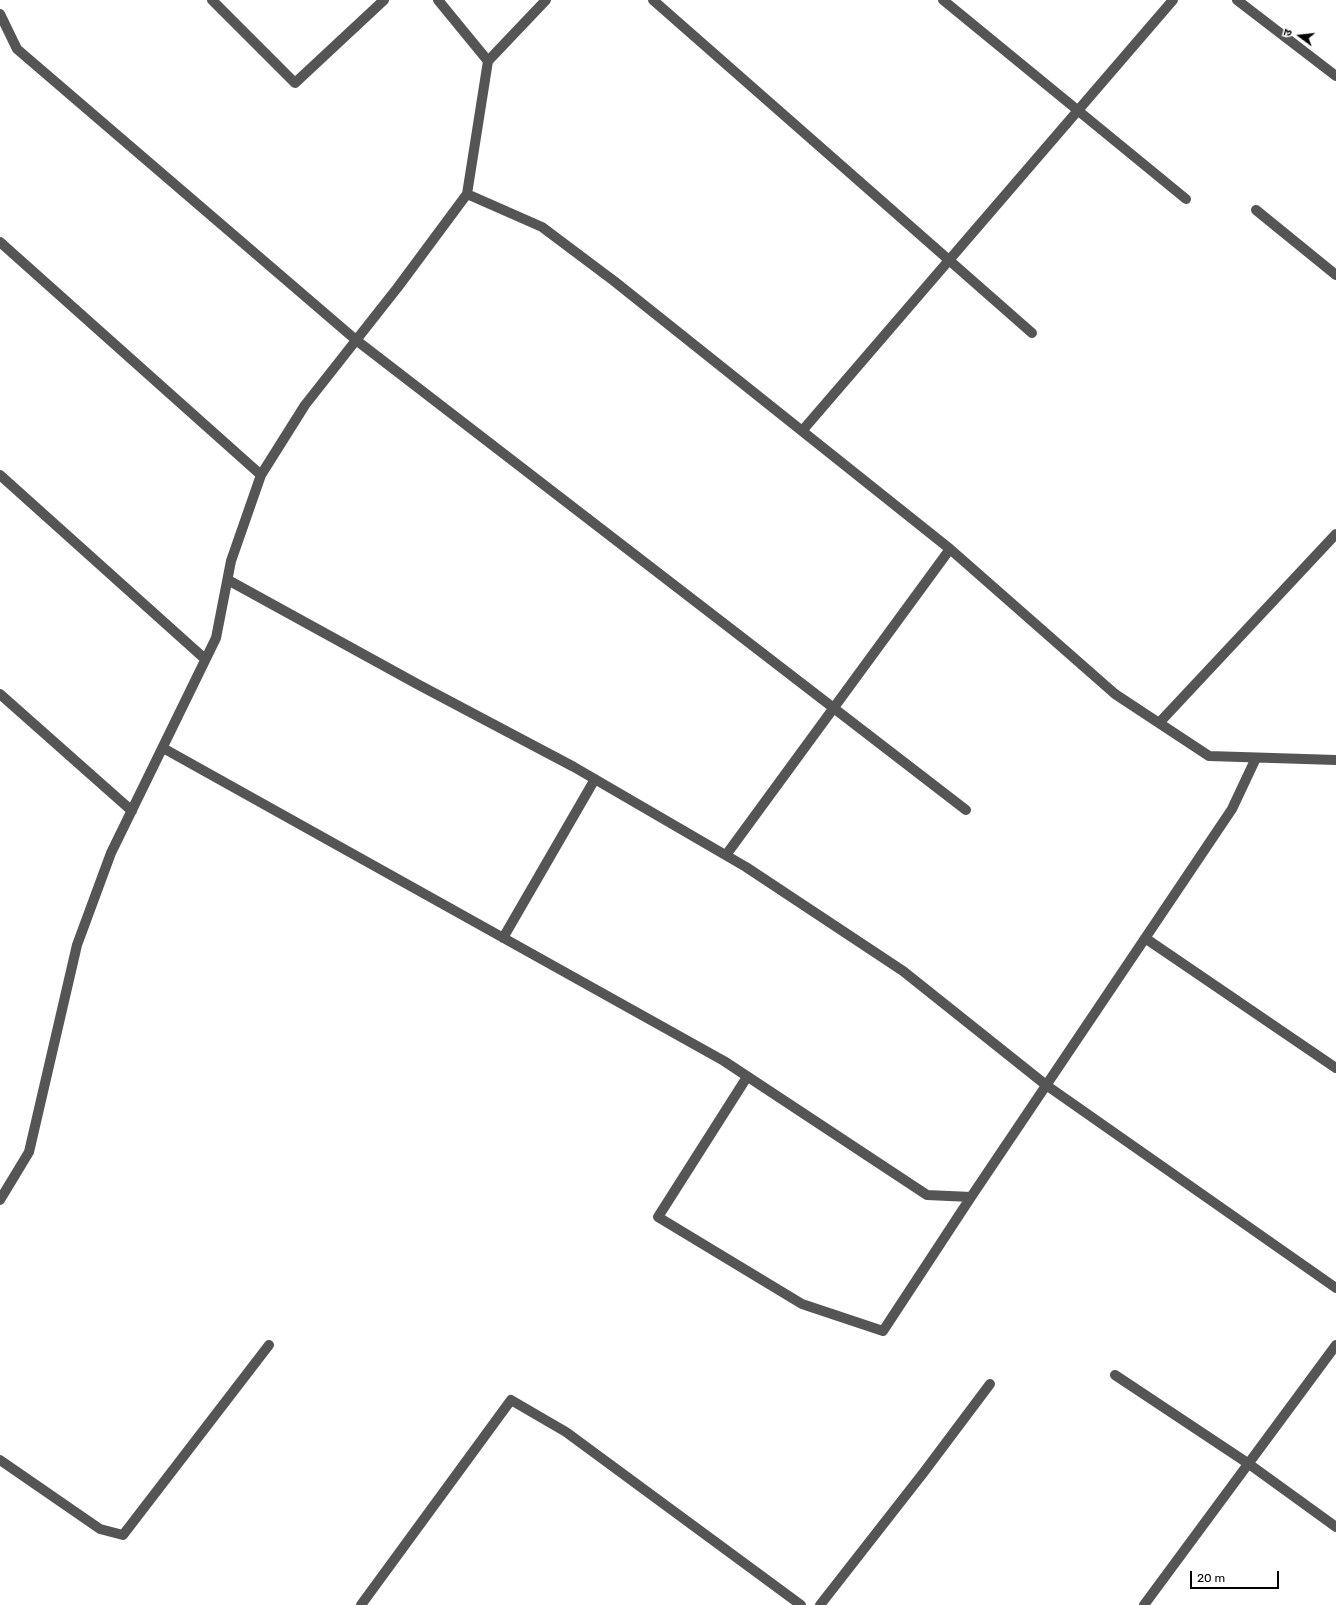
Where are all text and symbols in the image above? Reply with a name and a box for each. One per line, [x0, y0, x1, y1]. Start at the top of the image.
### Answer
north arrow [1280, 16, 1320, 56]
text: उ [1281, 28, 1295, 38]
scale bar [1192, 1563, 1281, 1589]
text: 20 m [1197, 1571, 1225, 1585]

